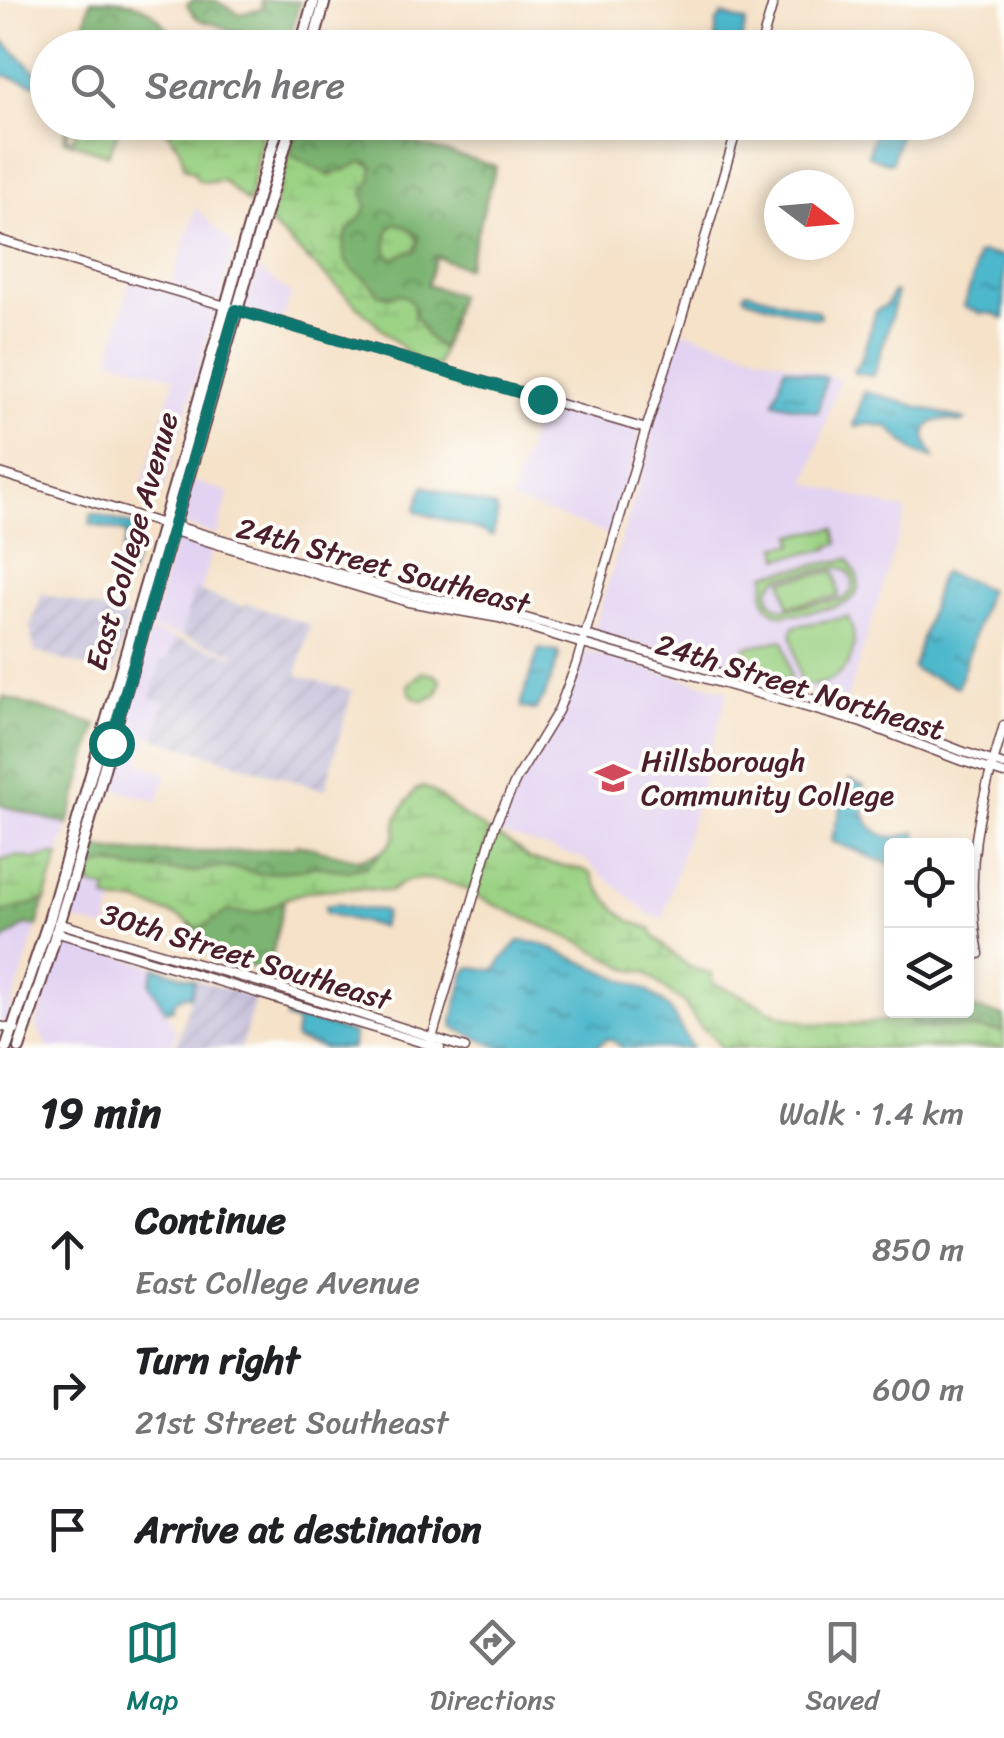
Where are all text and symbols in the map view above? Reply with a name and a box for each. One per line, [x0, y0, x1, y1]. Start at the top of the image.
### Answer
search box [30, 30, 974, 140]
text: Search here [145, 52, 345, 119]
icon: search [65, 58, 120, 113]
north arrow [764, 170, 854, 260]
route end [520, 377, 566, 423]
street label: East College Avenue [69, 405, 195, 677]
street label: 24th Street Southeast [230, 501, 538, 632]
street label: 24th Street Northeast [648, 617, 952, 757]
route start [89, 721, 135, 767]
place label: Hillsborough Community College [641, 734, 894, 822]
school or university icon: Hillsborough Community College [594, 759, 632, 797]
map controls [884, 838, 974, 1018]
button: locate [884, 838, 974, 928]
street label: 30th Street Southeast [94, 887, 400, 1027]
button: layers [884, 928, 974, 1018]
text: 19 min [40, 1076, 161, 1150]
text: Walk · 1.4 km [779, 1085, 964, 1142]
text: Continue [135, 1187, 286, 1254]
text: 850 m [872, 1221, 964, 1278]
icon: ahead [40, 1222, 95, 1277]
text: East College Avenue [135, 1254, 420, 1311]
text: Turn right [135, 1327, 300, 1394]
text: 600 m [872, 1361, 964, 1418]
icon: right [40, 1362, 95, 1417]
text: 21st Street Southeast [135, 1394, 448, 1451]
text: Arrive at destination [135, 1496, 482, 1563]
icon: arrive [40, 1502, 95, 1557]
tab: Map [125, 1615, 180, 1724]
tab: Directions [430, 1615, 555, 1724]
tab: Saved [805, 1615, 879, 1724]

